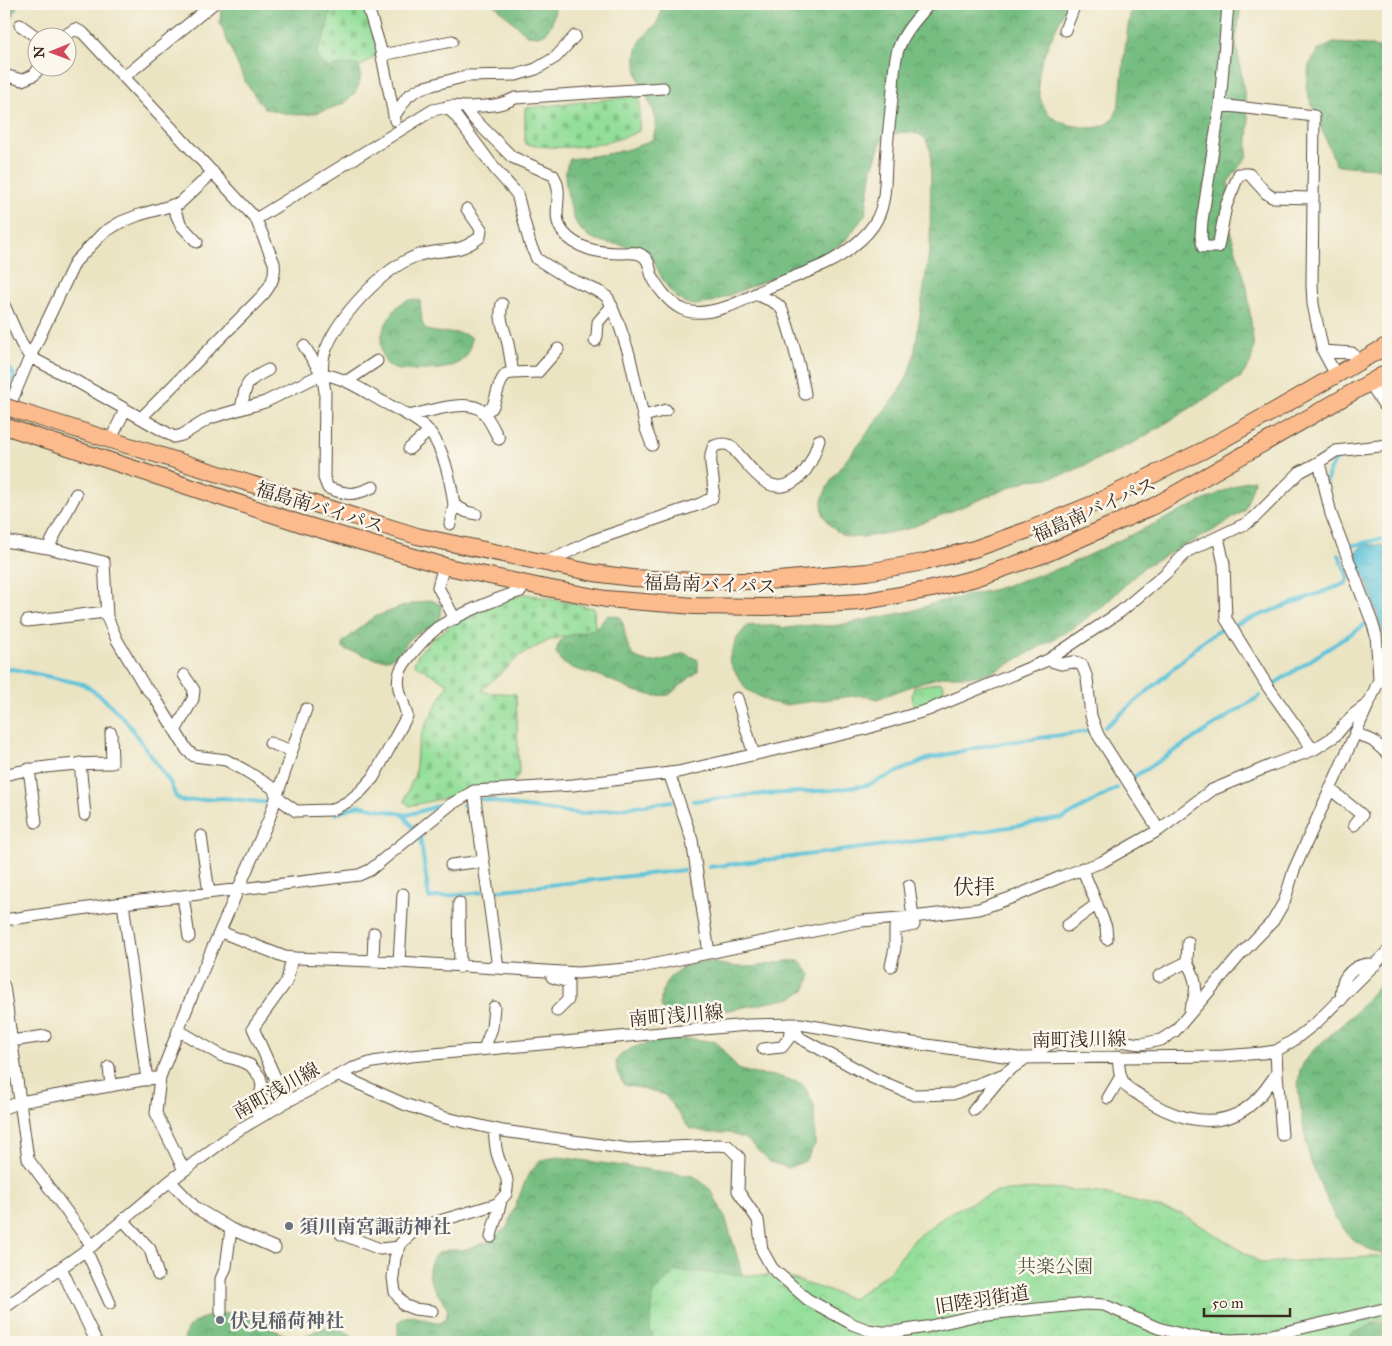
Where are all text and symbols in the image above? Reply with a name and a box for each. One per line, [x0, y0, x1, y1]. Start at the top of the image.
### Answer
north arrow [28, 28, 78, 78]
text: N [31, 46, 48, 58]
street label: 福島南バイパス [1029, 472, 1159, 547]
street label: 福島南バイパス [253, 477, 387, 538]
street label: 福島南バイパス [643, 571, 777, 598]
district label: 伏拝 [953, 874, 995, 900]
street label: 南町浅川線 [628, 1000, 724, 1031]
street label: 南町浅川線 [1031, 1027, 1127, 1052]
street label: 南町浅川線 [229, 1057, 323, 1124]
place label: 須川南宮諏訪神社 [299, 1215, 451, 1238]
marker: 須川南宮諏訪神社 [283, 1220, 295, 1232]
park label: 共楽公園 [1017, 1255, 1093, 1278]
street label: 旧陸羽街道 [933, 1281, 1031, 1318]
scale bar [1204, 1286, 1291, 1318]
text: 50 m [1212, 1294, 1244, 1312]
place label: 伏見稲荷神社 [230, 1309, 344, 1332]
marker: 伏見稲荷神社 [214, 1314, 226, 1326]

